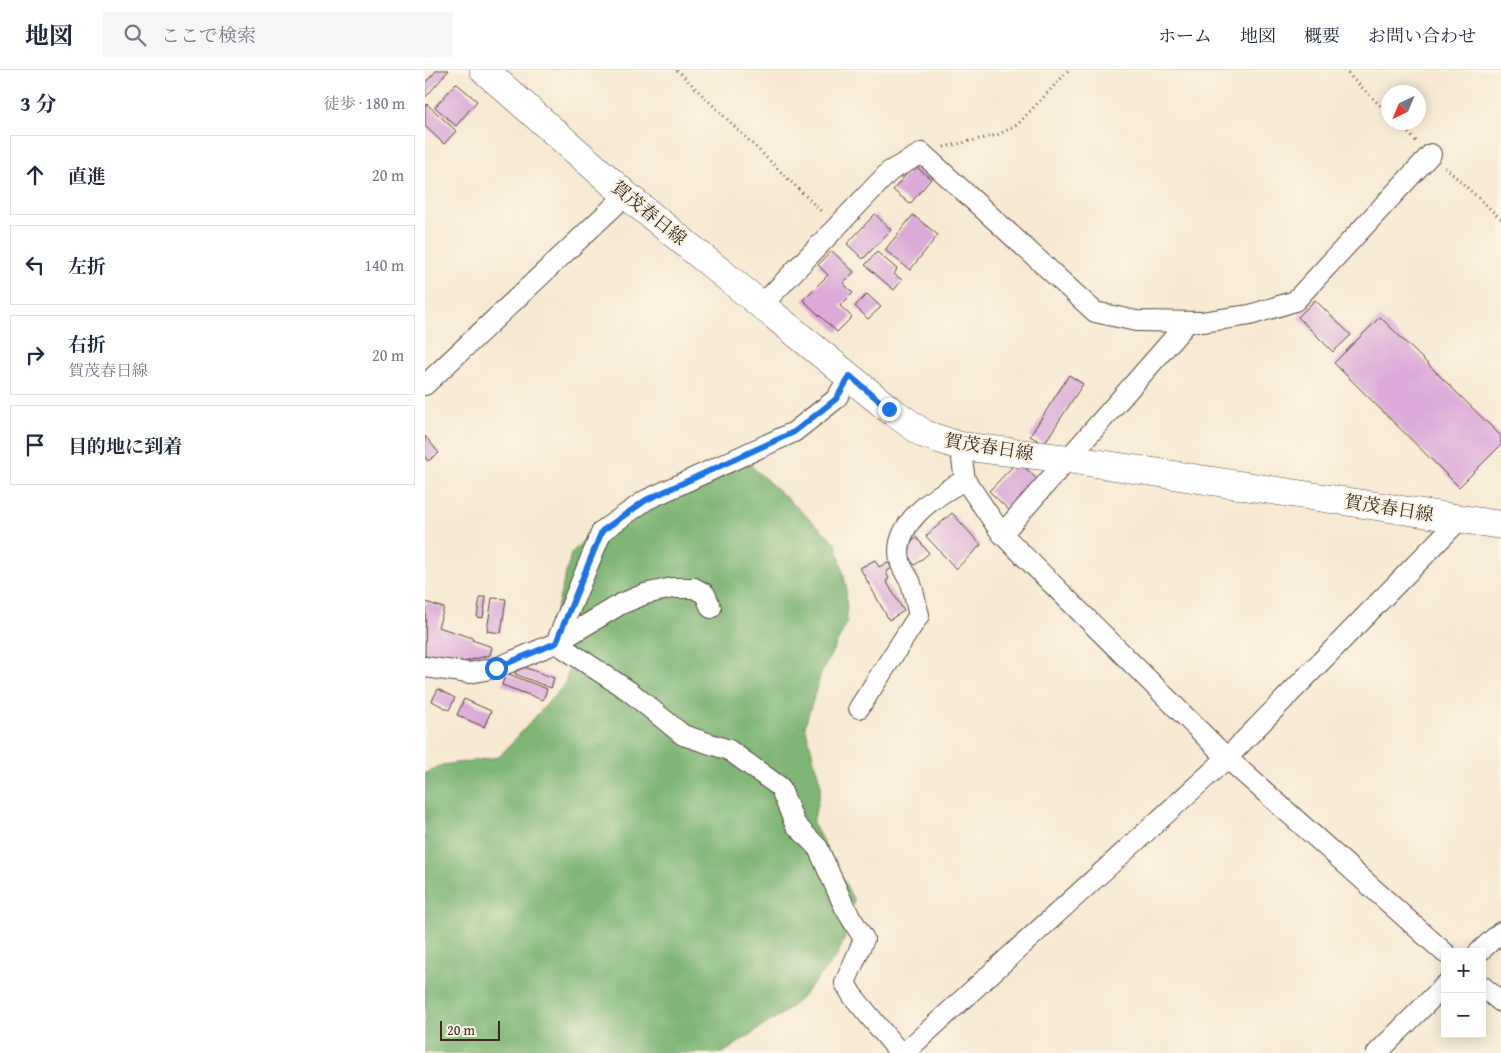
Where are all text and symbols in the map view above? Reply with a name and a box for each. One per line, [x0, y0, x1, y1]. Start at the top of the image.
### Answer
search box [103, 12, 453, 57]
text: 地図 [25, 18, 73, 53]
icon: search [121, 21, 149, 49]
text: ここで検索 [161, 21, 256, 49]
text: ホーム [1158, 22, 1212, 49]
text: 地図 [1240, 22, 1276, 49]
text: 概要 [1304, 22, 1340, 49]
text: お問い合わせ [1368, 22, 1476, 49]
north arrow [1381, 85, 1426, 130]
text: 3 分 [20, 88, 57, 119]
text: 徒歩 · 180 m [324, 91, 405, 115]
icon: ahead [21, 161, 49, 189]
text: 直進 [68, 162, 106, 190]
text: 20 m [372, 163, 404, 187]
street label: 賀茂春日線 [606, 174, 693, 251]
icon: left [21, 251, 49, 279]
text: 左折 [68, 252, 106, 280]
text: 140 m [364, 253, 404, 277]
text: 右折 [68, 330, 106, 358]
icon: right [21, 341, 49, 369]
text: 20 m [372, 343, 404, 367]
text: 賀茂春日線 [68, 358, 148, 382]
route end [878, 398, 901, 421]
street label: 賀茂春日線 [943, 426, 1036, 467]
icon: arrive [21, 431, 49, 459]
text: 目的地に到着 [68, 432, 182, 460]
street label: 賀茂春日線 [1343, 487, 1436, 528]
route start [485, 657, 508, 680]
map controls [1441, 948, 1486, 1038]
button: + [1441, 948, 1486, 993]
button: − [1441, 993, 1486, 1038]
scale bar [440, 1018, 500, 1041]
text: 20 m [447, 1020, 475, 1040]

